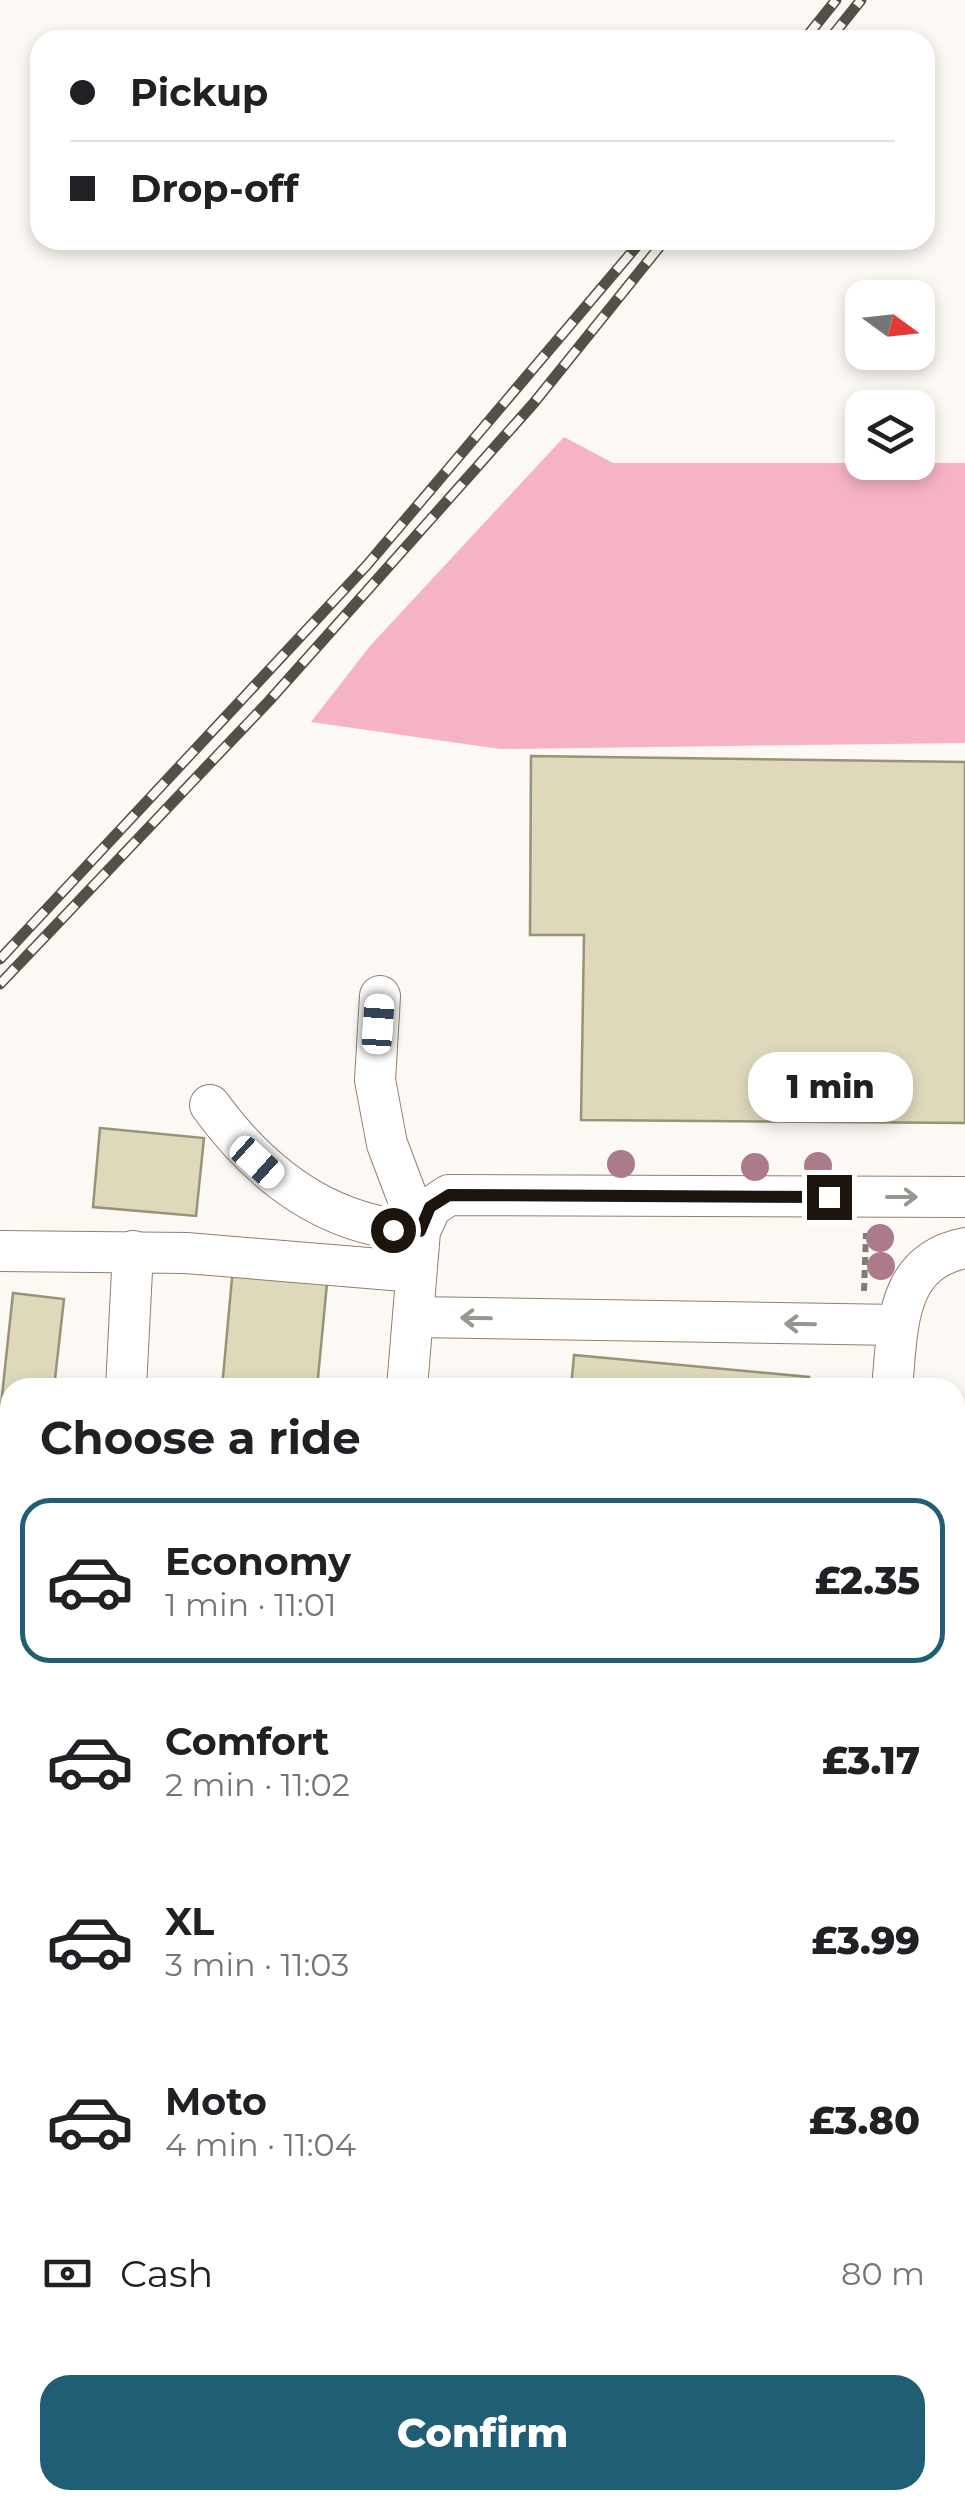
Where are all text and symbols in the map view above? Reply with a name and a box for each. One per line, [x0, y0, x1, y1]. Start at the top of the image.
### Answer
text: Pickup [130, 69, 268, 116]
text: Drop-off [130, 165, 299, 212]
north arrow [845, 280, 935, 370]
map controls [845, 280, 935, 480]
button: layers [845, 390, 935, 480]
car [361, 993, 395, 1055]
callout: 1 min [746, 1052, 912, 1122]
text: 1 min [786, 1067, 875, 1106]
car [225, 1131, 289, 1193]
route end [807, 1175, 852, 1220]
one-way arrow [884, 1188, 917, 1206]
route start [371, 1208, 416, 1253]
one-way arrow [460, 1308, 492, 1328]
one-way arrow [785, 1314, 817, 1333]
text: Choose a ride [40, 1410, 361, 1465]
icon: car [45, 1536, 135, 1626]
text: Economy [165, 1538, 351, 1585]
text: £2.35 [815, 1557, 920, 1604]
text: 1 min · 11:01 [165, 1585, 337, 1624]
icon: car [45, 1716, 135, 1806]
text: Comfort [165, 1718, 329, 1765]
text: £3.17 [822, 1737, 920, 1784]
text: 2 min · 11:02 [165, 1765, 350, 1804]
icon: car [45, 1896, 135, 1986]
text: XL [165, 1898, 214, 1945]
text: £3.99 [812, 1917, 920, 1964]
text: 3 min · 11:03 [165, 1945, 349, 1984]
icon: car [45, 2076, 135, 2166]
text: Moto [165, 2078, 267, 2125]
text: £3.80 [809, 2097, 920, 2144]
text: 4 min · 11:04 [165, 2125, 356, 2164]
icon: cash [40, 2246, 95, 2301]
text: Cash [120, 2250, 213, 2297]
text: 80 m [841, 2254, 925, 2293]
button: Confirm [40, 2375, 925, 2490]

